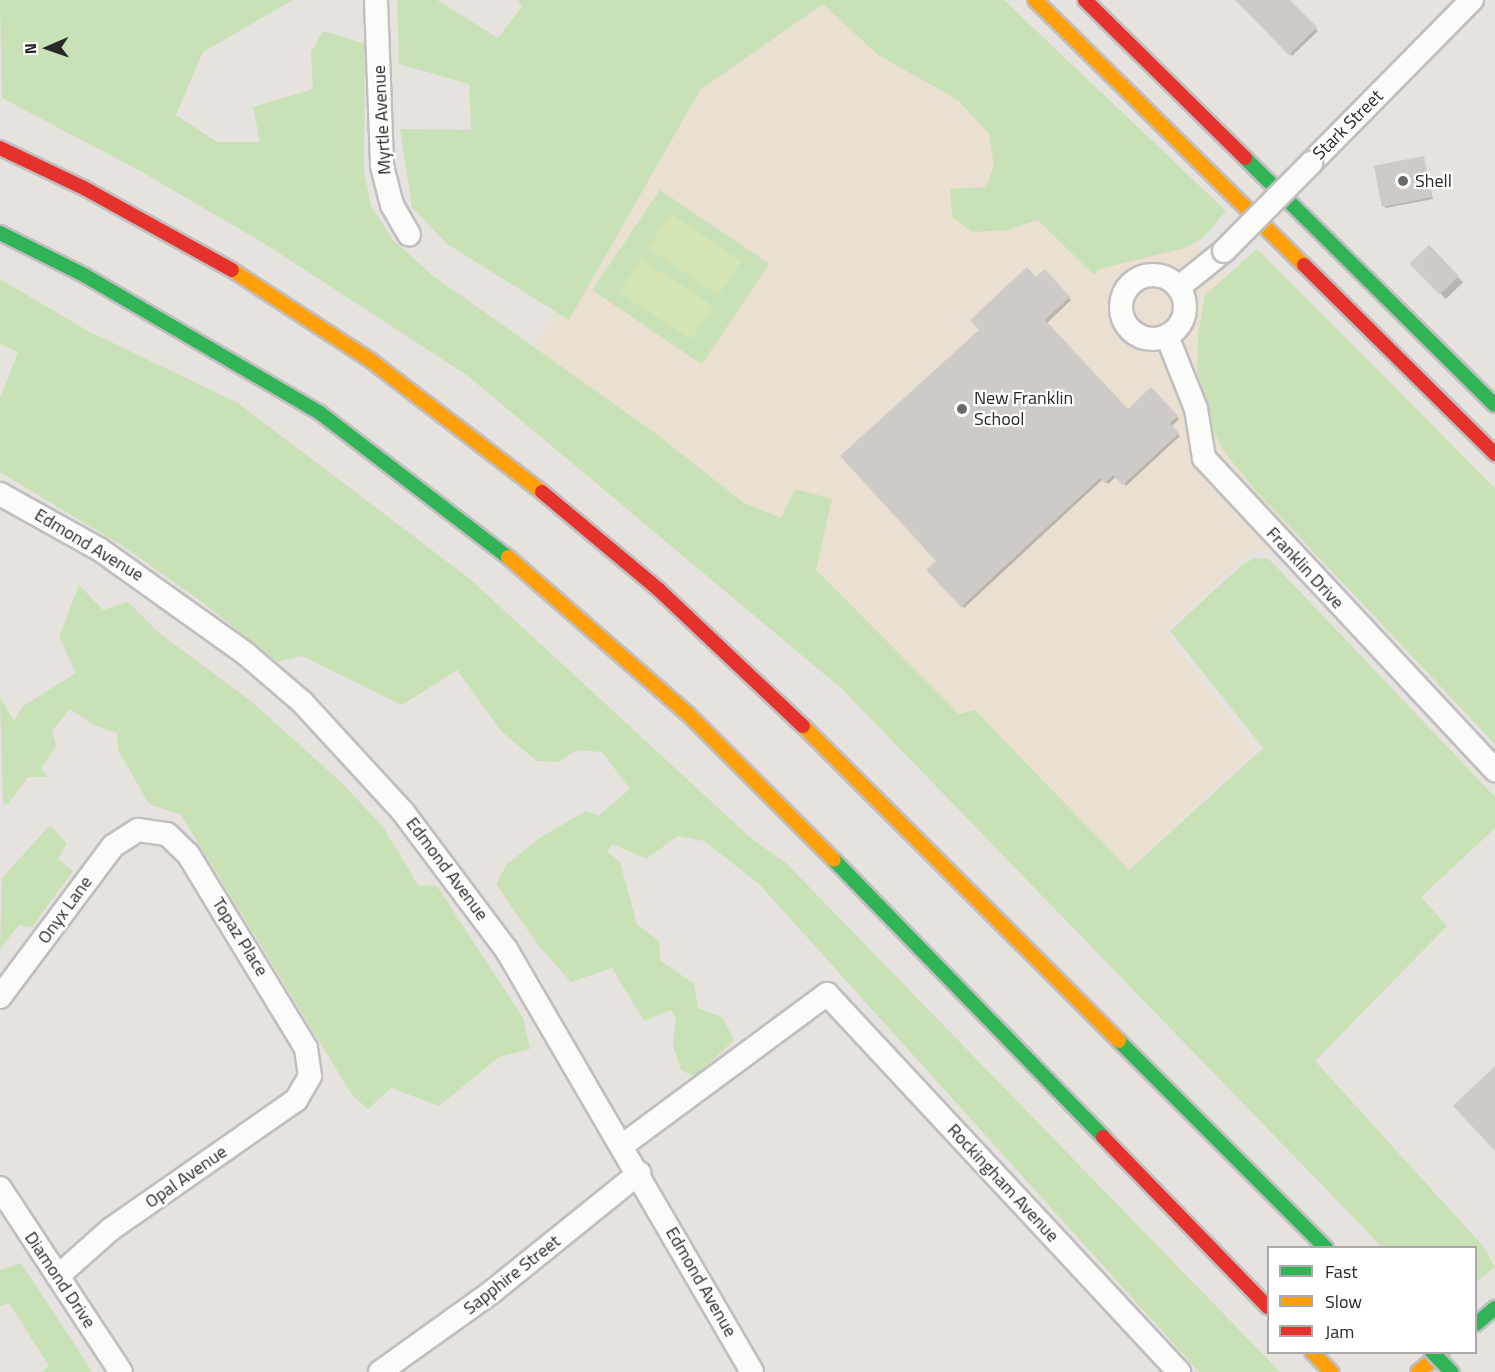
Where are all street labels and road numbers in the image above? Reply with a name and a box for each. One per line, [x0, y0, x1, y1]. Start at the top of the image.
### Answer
street label: Myrtle Avenue [368, 65, 396, 175]
street label: Stark Street [1308, 85, 1388, 165]
street label: Edmond Avenue [31, 504, 147, 586]
street label: Franklin Drive [1262, 523, 1348, 613]
street label: Edmond Avenue [401, 813, 493, 925]
street label: Onyx Lane [33, 872, 97, 948]
street label: Topaz Place [207, 894, 273, 980]
street label: Rockingham Avenue [943, 1119, 1063, 1247]
street label: Opal Avenue [141, 1141, 231, 1213]
street label: Edmond Avenue [661, 1223, 741, 1341]
street label: Diamond Drive [20, 1228, 100, 1332]
street label: Sapphire Street [459, 1231, 565, 1319]

